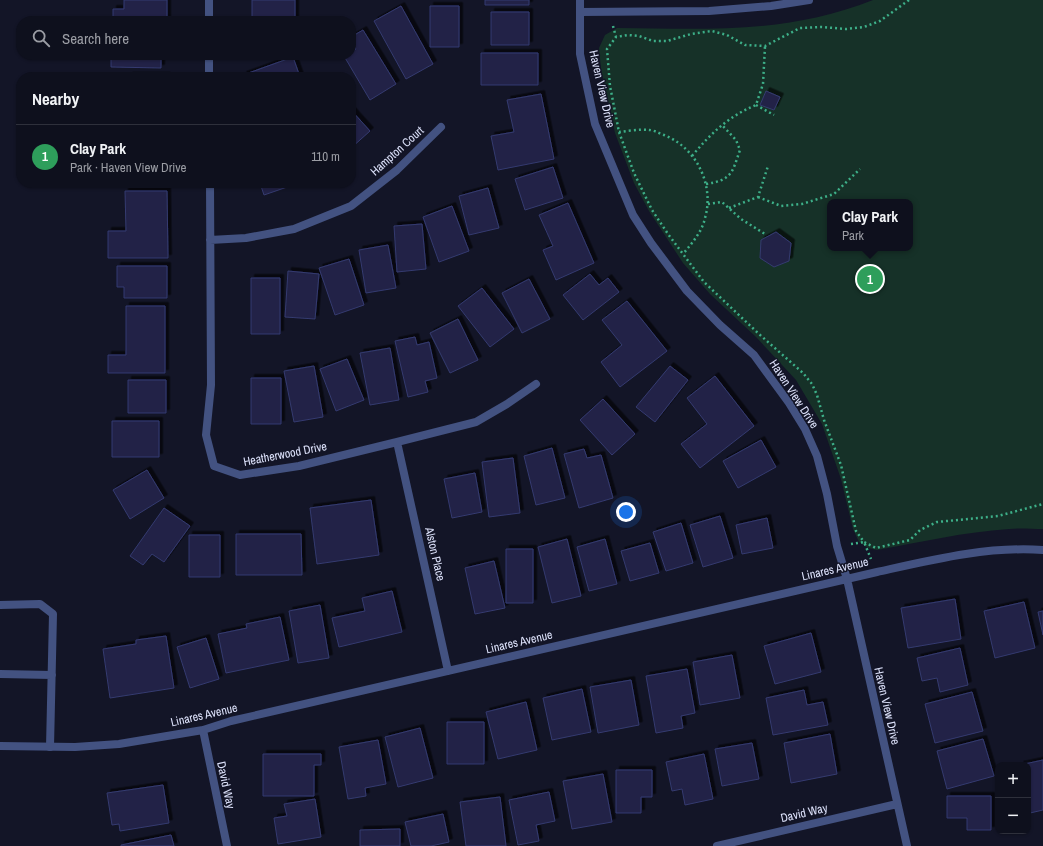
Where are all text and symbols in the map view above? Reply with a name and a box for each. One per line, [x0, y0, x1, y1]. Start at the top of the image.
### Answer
search box [16, 16, 356, 60]
icon: search [30, 27, 52, 49]
text: Search here [62, 28, 129, 49]
street label: Haven View Drive [585, 49, 619, 129]
text: Nearby [32, 87, 79, 110]
street label: Hampton Court [367, 123, 427, 179]
text: Clay Park [70, 138, 126, 159]
text: 1 [42, 148, 48, 165]
text: 110 m [311, 148, 340, 165]
text: Park · Haven View Drive [70, 159, 187, 176]
popup [827, 199, 913, 251]
text: Clay Park [842, 206, 898, 227]
text: Park [842, 227, 864, 244]
pin: 1 [857, 264, 883, 294]
street label: Haven View Drive [766, 356, 822, 432]
street label: Heatherwood Drive [242, 438, 328, 470]
your location [616, 502, 636, 522]
street label: Alston Place [421, 525, 449, 582]
street label: Linares Avenue [800, 554, 870, 584]
street label: Linares Avenue [484, 627, 554, 657]
street label: Haven View Drive [870, 666, 904, 746]
street label: Linares Avenue [169, 700, 239, 730]
street label: David Way [213, 760, 239, 810]
map controls [995, 762, 1031, 834]
button: + [995, 762, 1031, 798]
button: − [995, 798, 1031, 834]
street label: David Way [779, 800, 829, 826]

